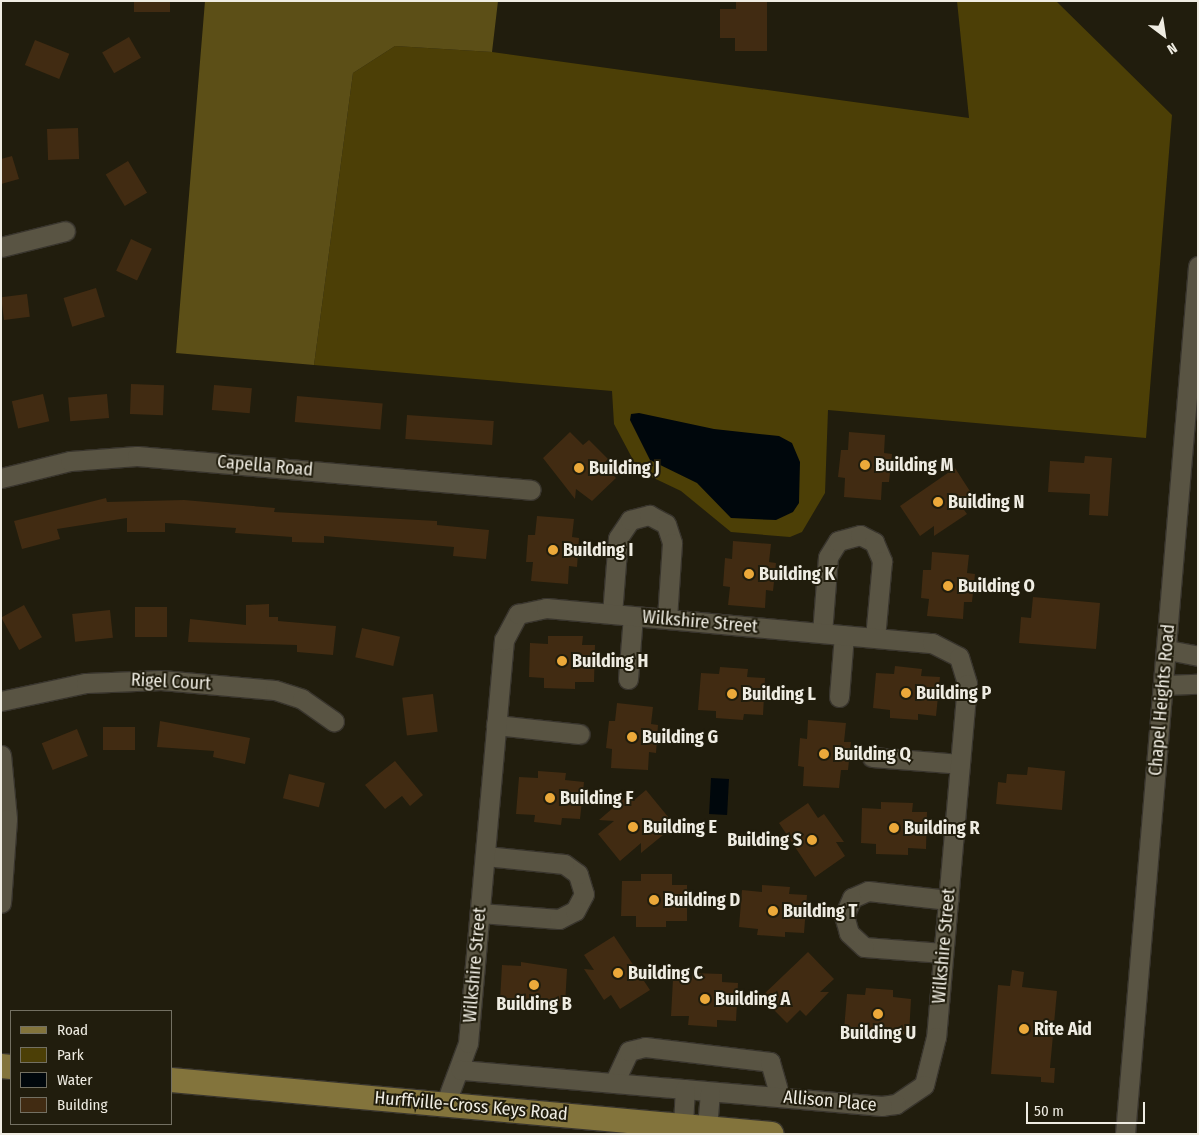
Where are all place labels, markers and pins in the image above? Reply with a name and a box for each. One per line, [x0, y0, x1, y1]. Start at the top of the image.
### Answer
place label: Building M [875, 454, 953, 476]
place label: Building J [589, 457, 660, 479]
marker: Building M [859, 459, 871, 471]
marker: Building J [573, 462, 585, 474]
place label: Building N [948, 491, 1024, 513]
marker: Building N [932, 496, 944, 508]
place label: Building I [563, 539, 633, 561]
marker: Building I [547, 544, 559, 556]
place label: Building K [759, 563, 835, 585]
marker: Building K [743, 568, 755, 580]
place label: Building O [958, 575, 1035, 597]
marker: Building O [942, 580, 954, 592]
place label: Building H [572, 650, 648, 672]
marker: Building H [556, 655, 568, 667]
place label: Building P [916, 682, 991, 704]
place label: Building L [742, 683, 816, 705]
marker: Building P [900, 687, 912, 699]
marker: Building L [726, 688, 738, 700]
place label: Building G [642, 726, 718, 748]
marker: Building G [626, 731, 638, 743]
place label: Building Q [834, 743, 911, 765]
marker: Building Q [818, 748, 830, 760]
place label: Building F [560, 787, 633, 809]
marker: Building F [544, 792, 556, 804]
place label: Building E [643, 816, 717, 838]
place label: Building R [904, 817, 980, 839]
marker: Building E [627, 821, 639, 833]
marker: Building R [888, 822, 900, 834]
place label: Building S [727, 829, 802, 851]
marker: Building S [806, 834, 818, 846]
place label: Building D [664, 889, 740, 911]
marker: Building D [648, 894, 660, 906]
place label: Building T [783, 900, 857, 922]
marker: Building T [767, 905, 779, 917]
place label: Building C [628, 962, 703, 984]
marker: Building C [612, 967, 624, 979]
marker: Building B [528, 979, 540, 991]
place label: Building A [715, 988, 790, 1010]
place label: Building B [496, 993, 572, 1015]
marker: Building A [699, 993, 711, 1005]
marker: Building U [872, 1008, 884, 1020]
place label: Rite Aid [1034, 1018, 1092, 1040]
place label: Building U [840, 1022, 916, 1044]
marker: Rite Aid [1018, 1023, 1030, 1035]

